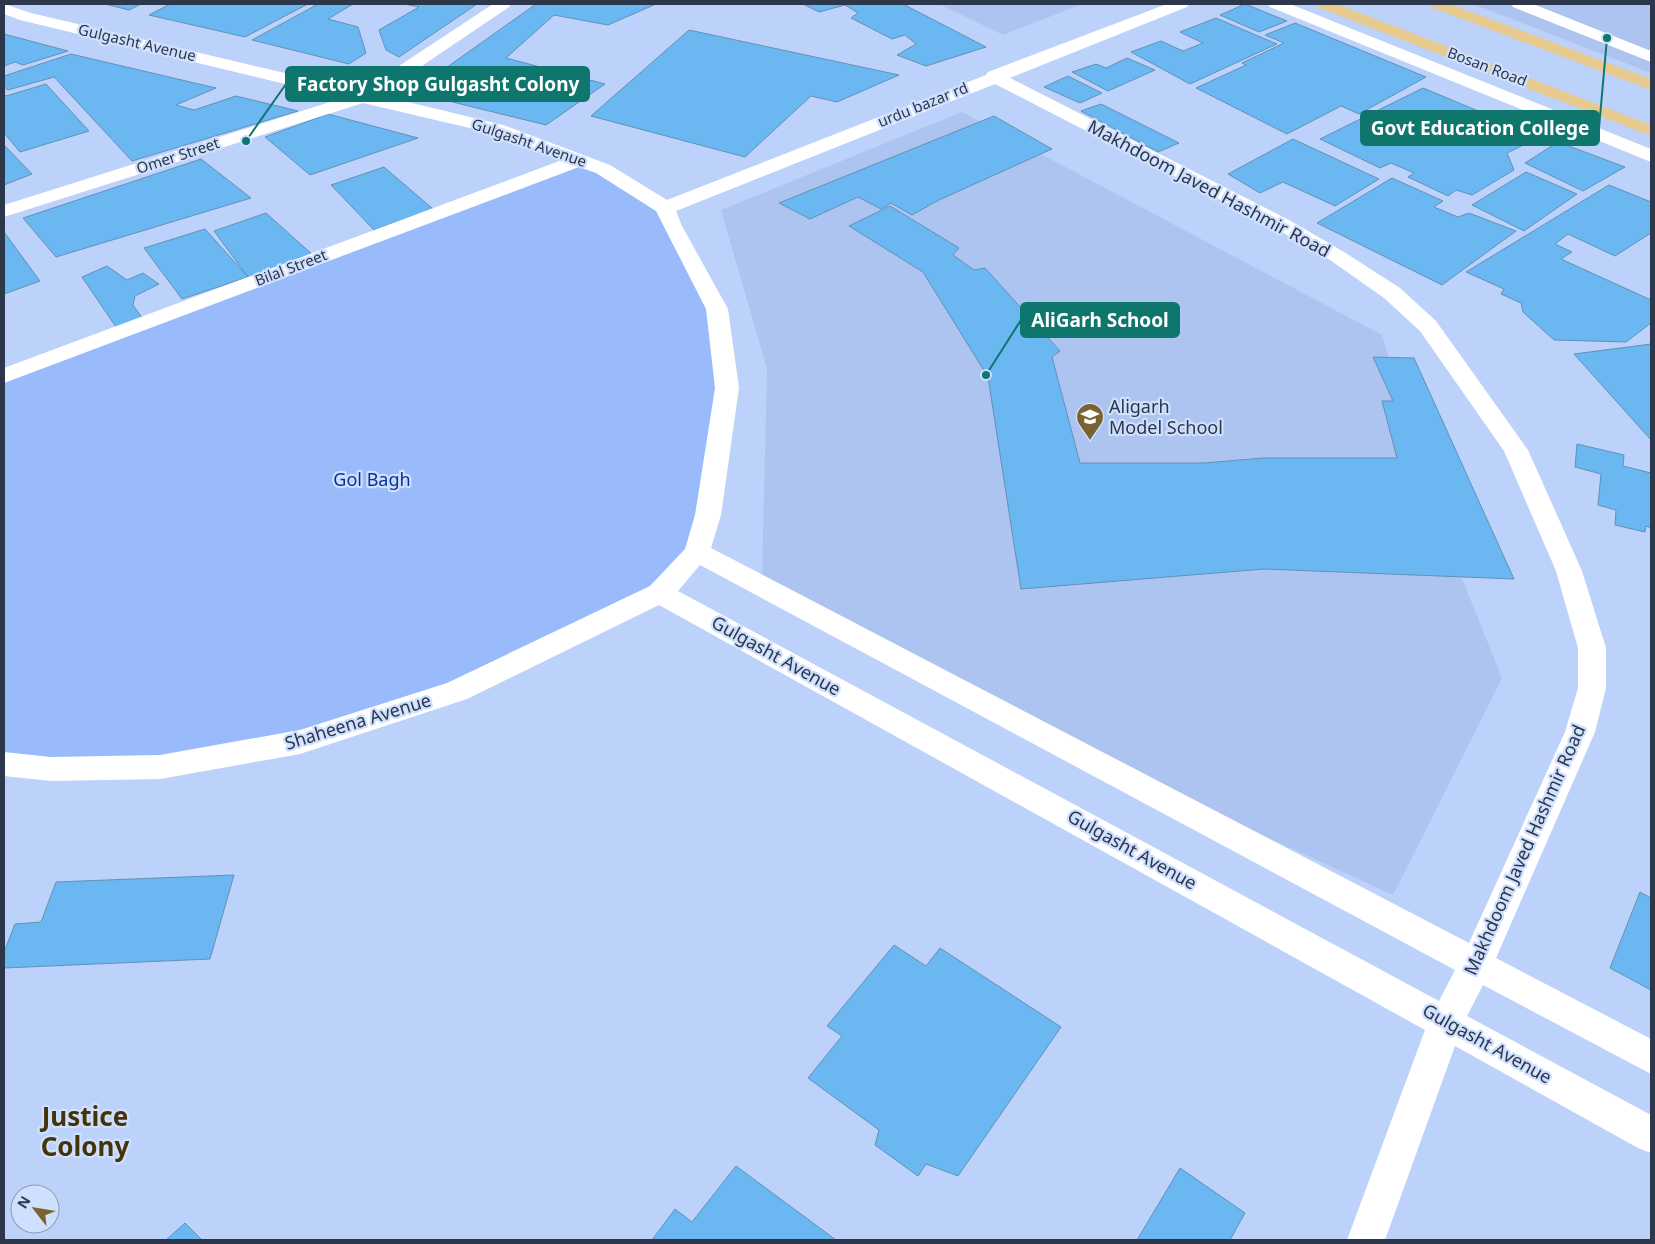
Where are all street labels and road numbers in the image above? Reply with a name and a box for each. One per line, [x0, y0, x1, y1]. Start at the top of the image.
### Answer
street label: Gulgasht Avenue [76, 19, 198, 65]
street label: Bosan Road [1445, 42, 1530, 90]
street label: urdu bazar rd [874, 77, 971, 131]
street label: Gulgasht Avenue [469, 113, 589, 171]
street label: Makhdoom Javed Hashmir Road [1084, 114, 1335, 262]
street label: Omer Street [134, 132, 222, 178]
street label: Bilal Street [252, 244, 330, 290]
street label: Gulgasht Avenue [708, 610, 845, 701]
street label: Shaheena Avenue [282, 687, 434, 755]
street label: Makhdoom Javed Hashmir Road [1458, 721, 1590, 979]
street label: Gulgasht Avenue [1064, 804, 1201, 895]
street label: Gulgasht Avenue [1419, 998, 1556, 1089]

